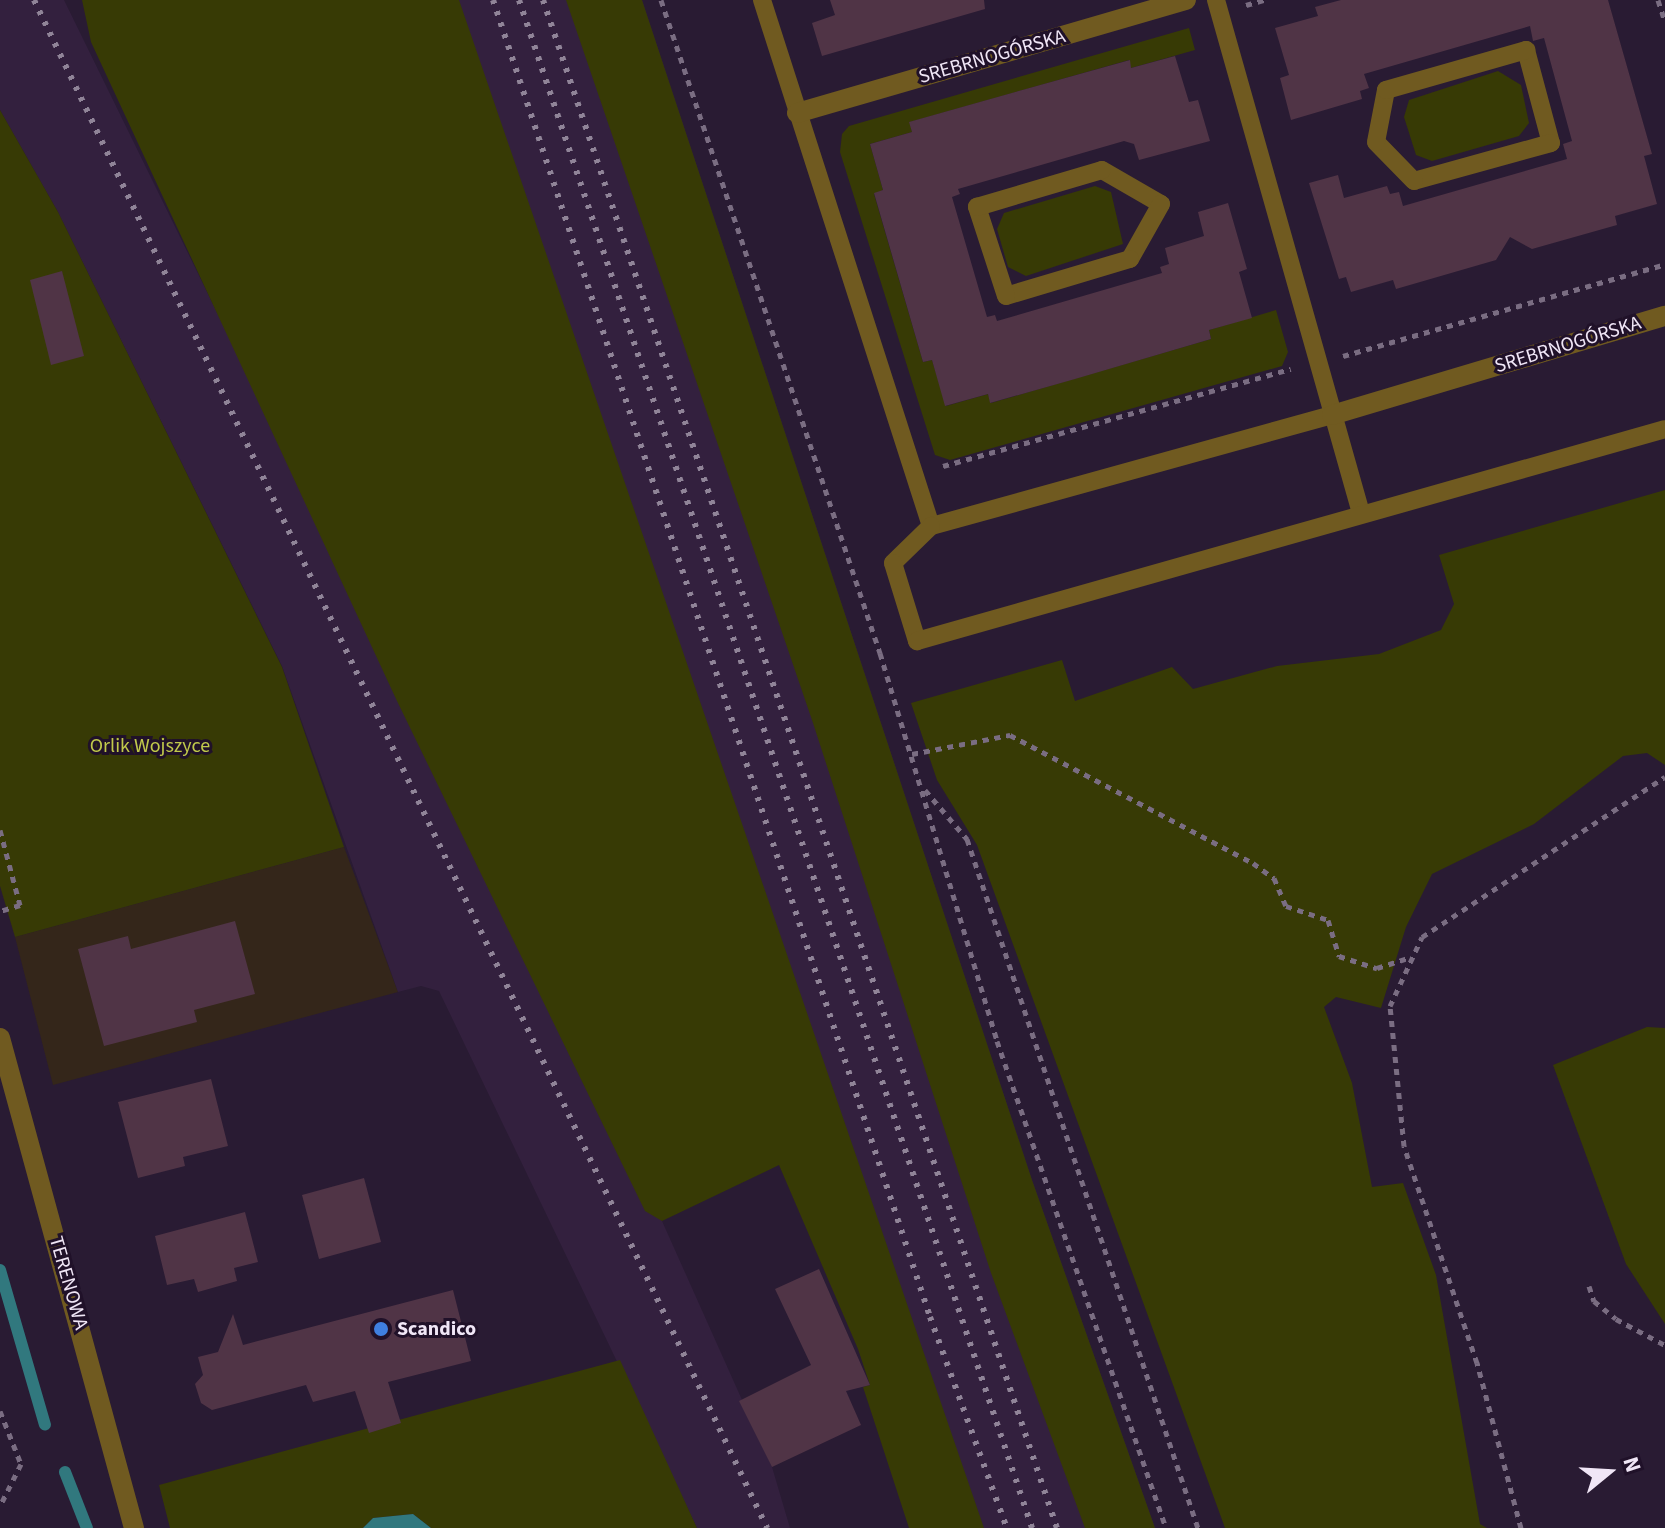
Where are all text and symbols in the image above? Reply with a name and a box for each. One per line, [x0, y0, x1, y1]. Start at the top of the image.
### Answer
street label: SREBRNOGÓRSKA [916, 25, 1068, 89]
street label: SREBRNOGÓRSKA [1492, 311, 1644, 379]
park label: Orlik Wojszyce [90, 734, 210, 758]
street label: TERENOWA [43, 1234, 93, 1332]
place label: Scandico [397, 1317, 476, 1341]
marker: Scandico [372, 1320, 390, 1338]
north arrow [1569, 1432, 1649, 1512]
text: N [1614, 1453, 1649, 1476]

